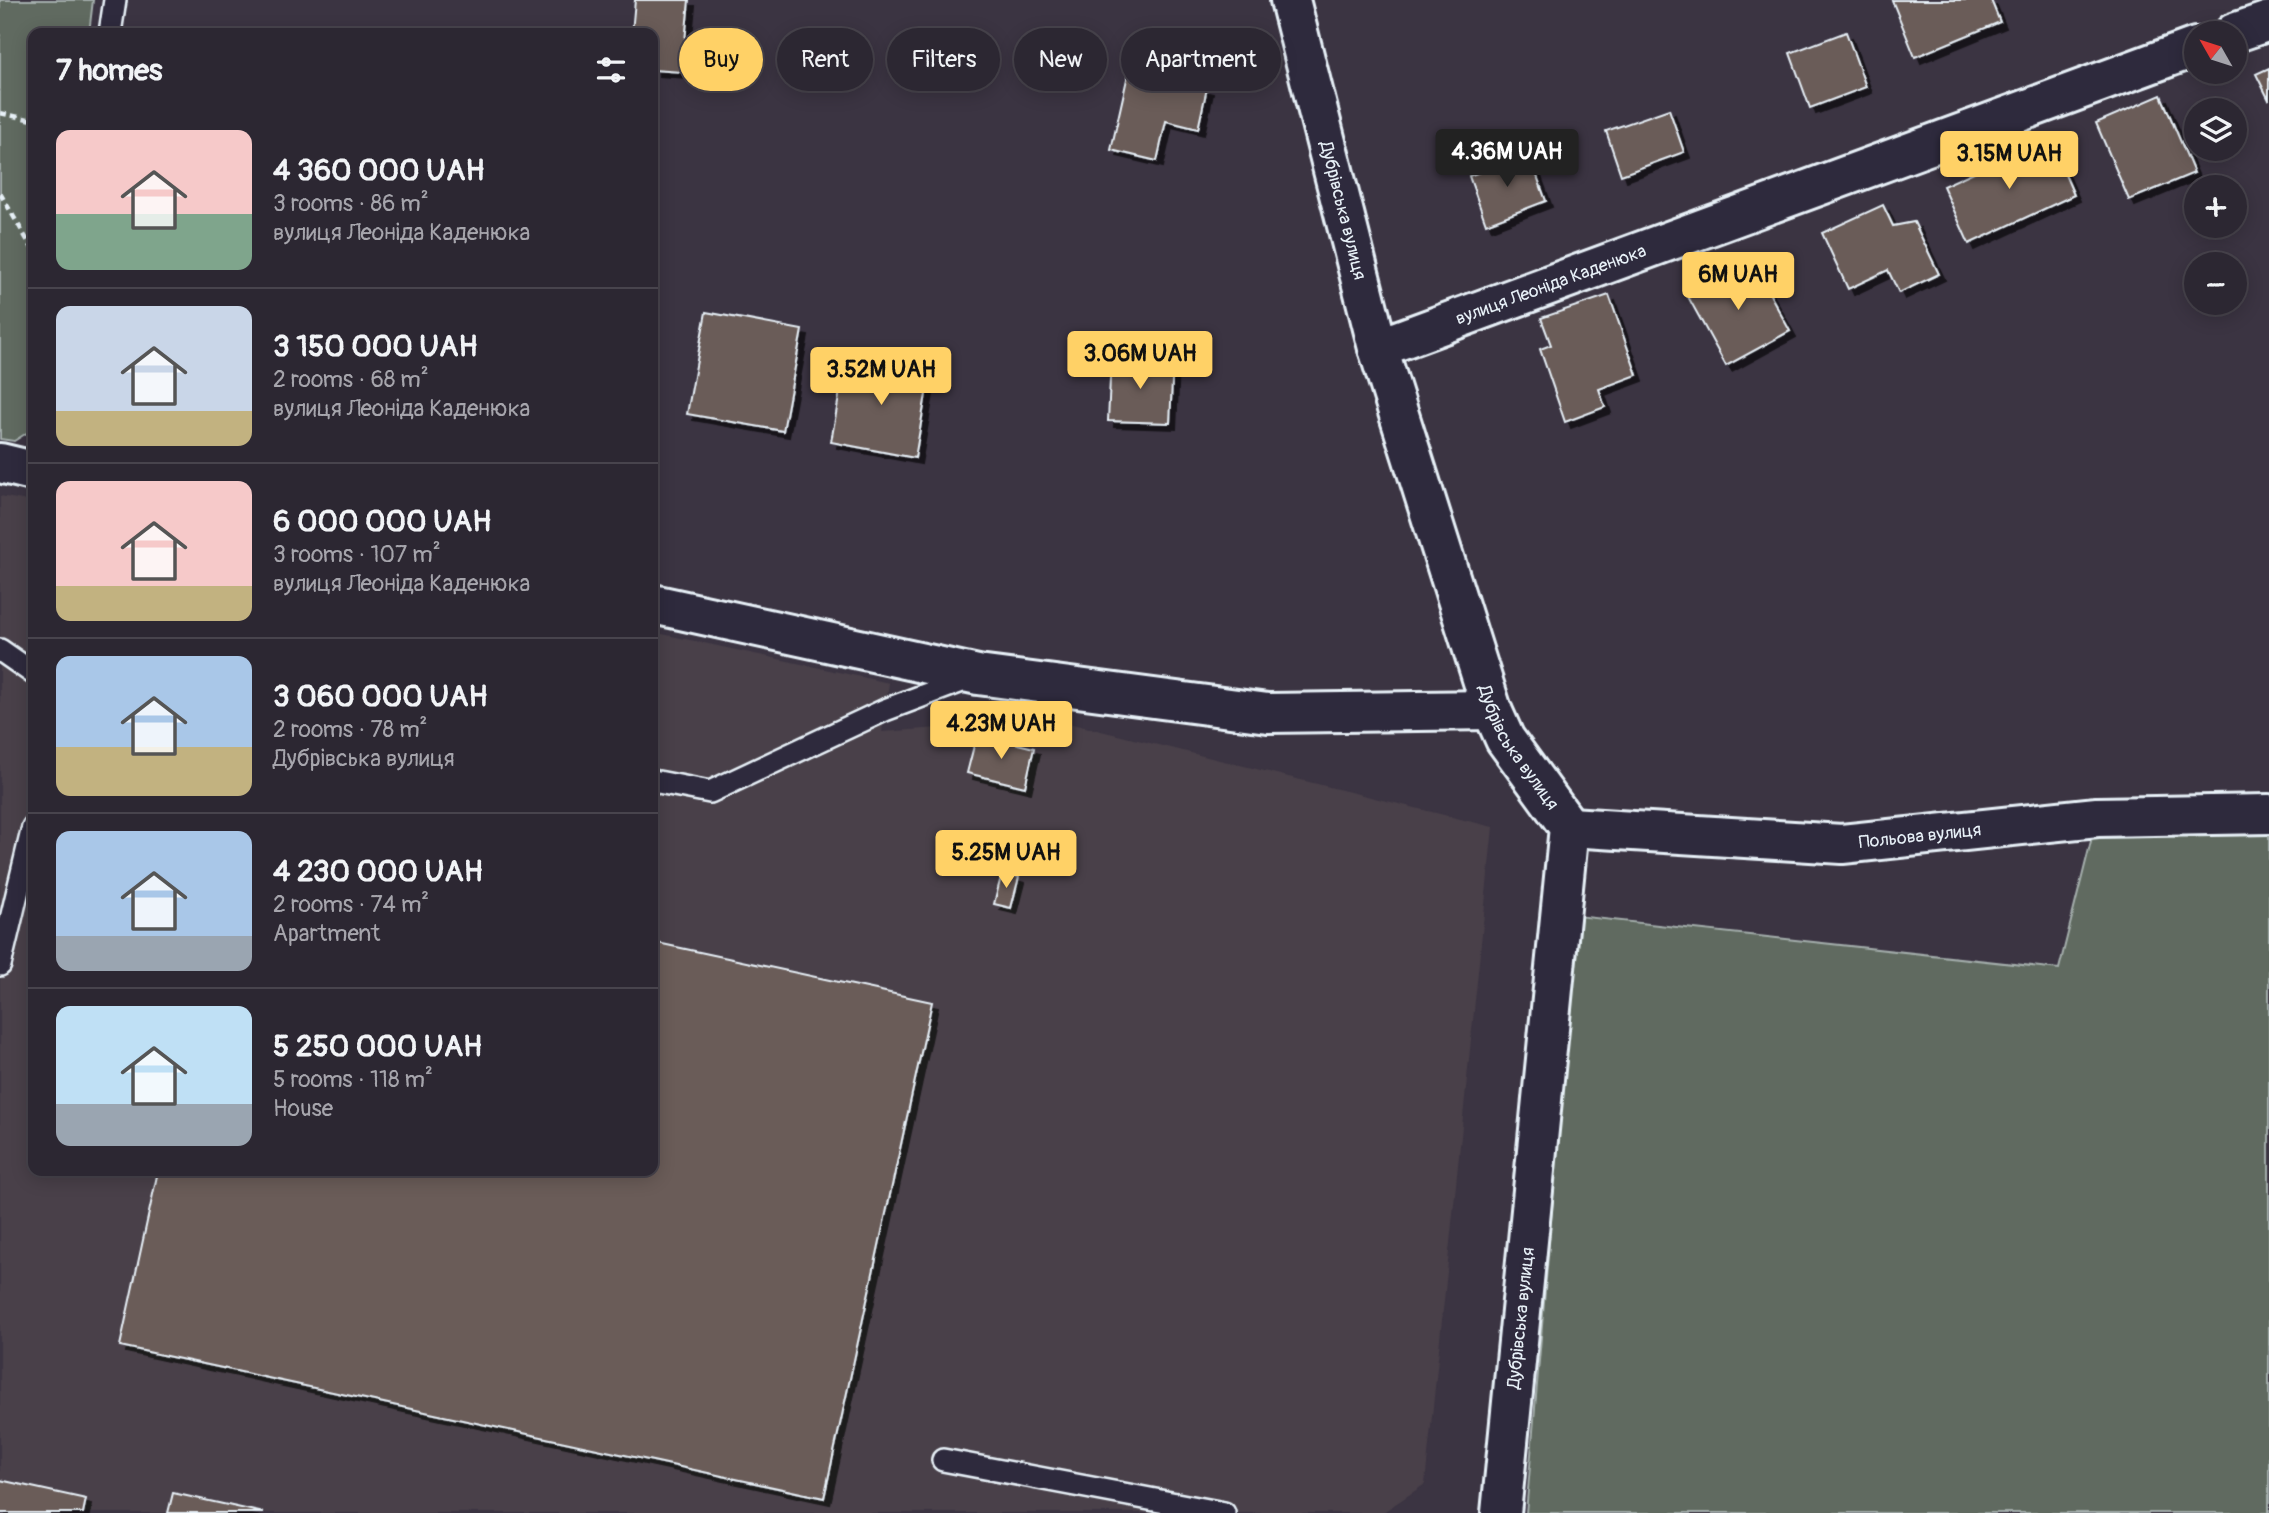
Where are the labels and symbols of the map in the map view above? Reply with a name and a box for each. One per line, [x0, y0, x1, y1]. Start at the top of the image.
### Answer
north arrow [2184, 21, 2247, 84]
pin: 4.36M UAH [1427, 130, 1587, 189]
pin: 3.15M UAH [1929, 132, 2089, 191]
street label: Дубрівська вулиця [1314, 138, 1372, 282]
street label: вулиця Леоніда Каденюка [1452, 239, 1649, 330]
pin: 6M UAH [1681, 252, 1795, 312]
pin: 3.06M UAH [1060, 332, 1220, 391]
pin: 3.52M UAH [801, 348, 961, 407]
street label: Дубрівська вулиця [1473, 681, 1564, 814]
pin: 4.23M UAH [921, 702, 1081, 761]
street label: Польова вулиця [1858, 818, 1982, 854]
pin: 5.25M UAH [926, 830, 1086, 890]
street label: Дубрівська вулиця [1502, 1246, 1540, 1391]

